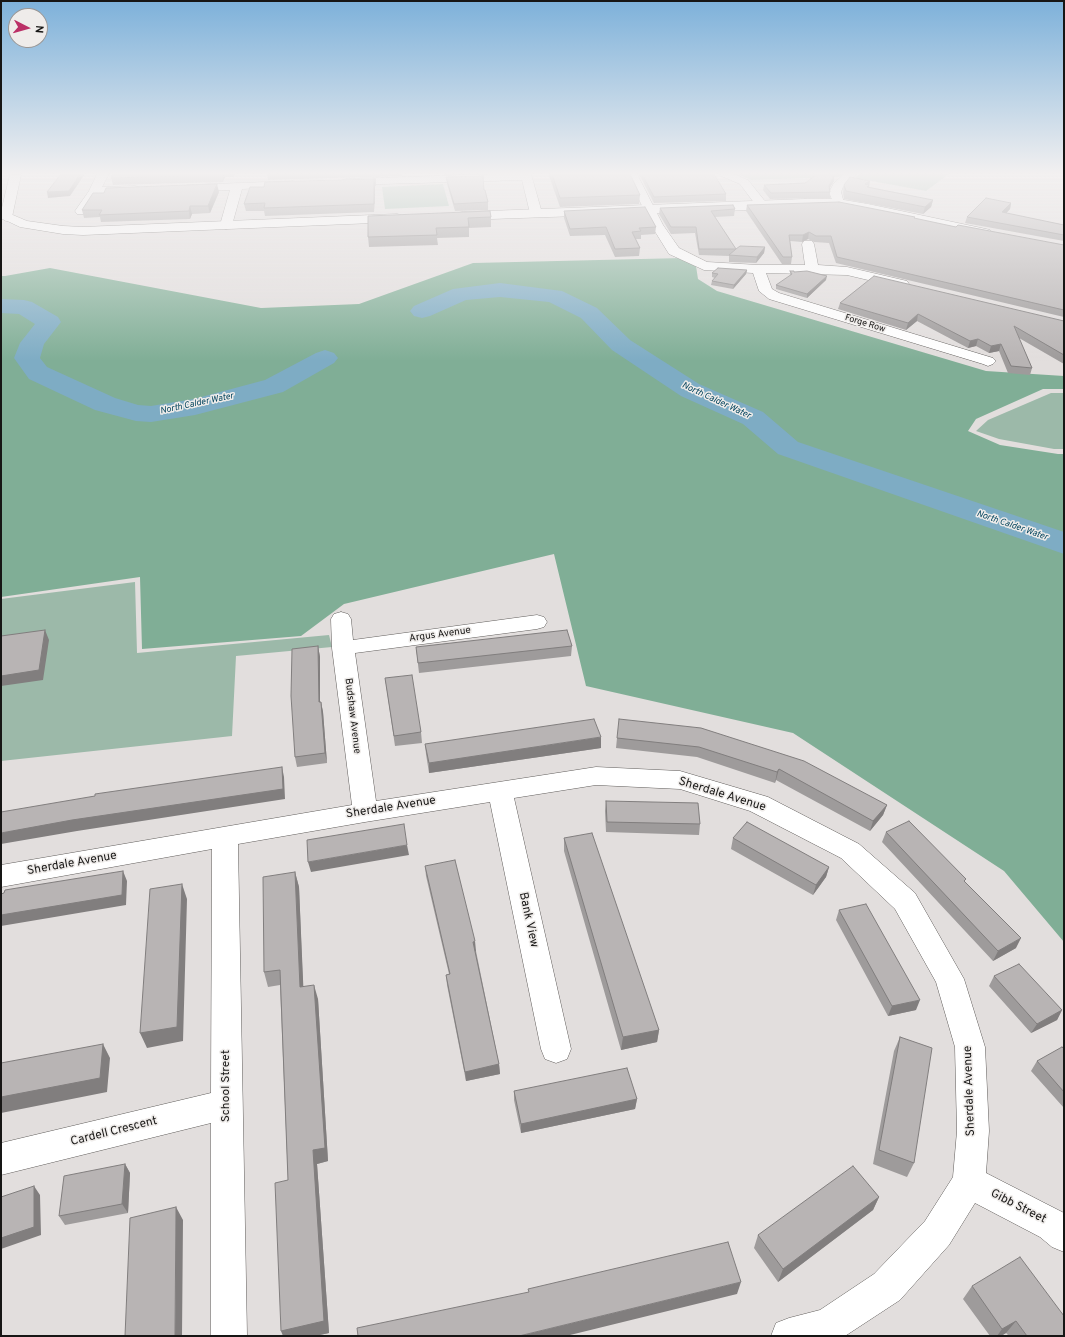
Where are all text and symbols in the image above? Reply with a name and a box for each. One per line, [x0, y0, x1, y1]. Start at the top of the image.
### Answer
north arrow [8, 8, 48, 48]
text: N [32, 24, 46, 34]
street label: Forge Row [843, 313, 887, 335]
water label: North Calder Water [680, 380, 752, 422]
water label: North Calder Water [159, 391, 235, 417]
water label: North Calder Water [975, 509, 1049, 543]
street label: Argus Avenue [408, 625, 472, 645]
street label: Budshaw Avenue [341, 677, 363, 755]
street label: Sherdale Avenue [677, 775, 767, 815]
street label: Sherdale Avenue [345, 794, 437, 822]
street label: Sherdale Avenue [26, 849, 118, 879]
street label: Bank View [515, 891, 541, 949]
street label: Sherdale Avenue [961, 1045, 979, 1137]
street label: School Street [220, 1050, 234, 1122]
street label: Cardell Crescent [69, 1114, 159, 1150]
street label: Gibb Street [988, 1187, 1048, 1227]

